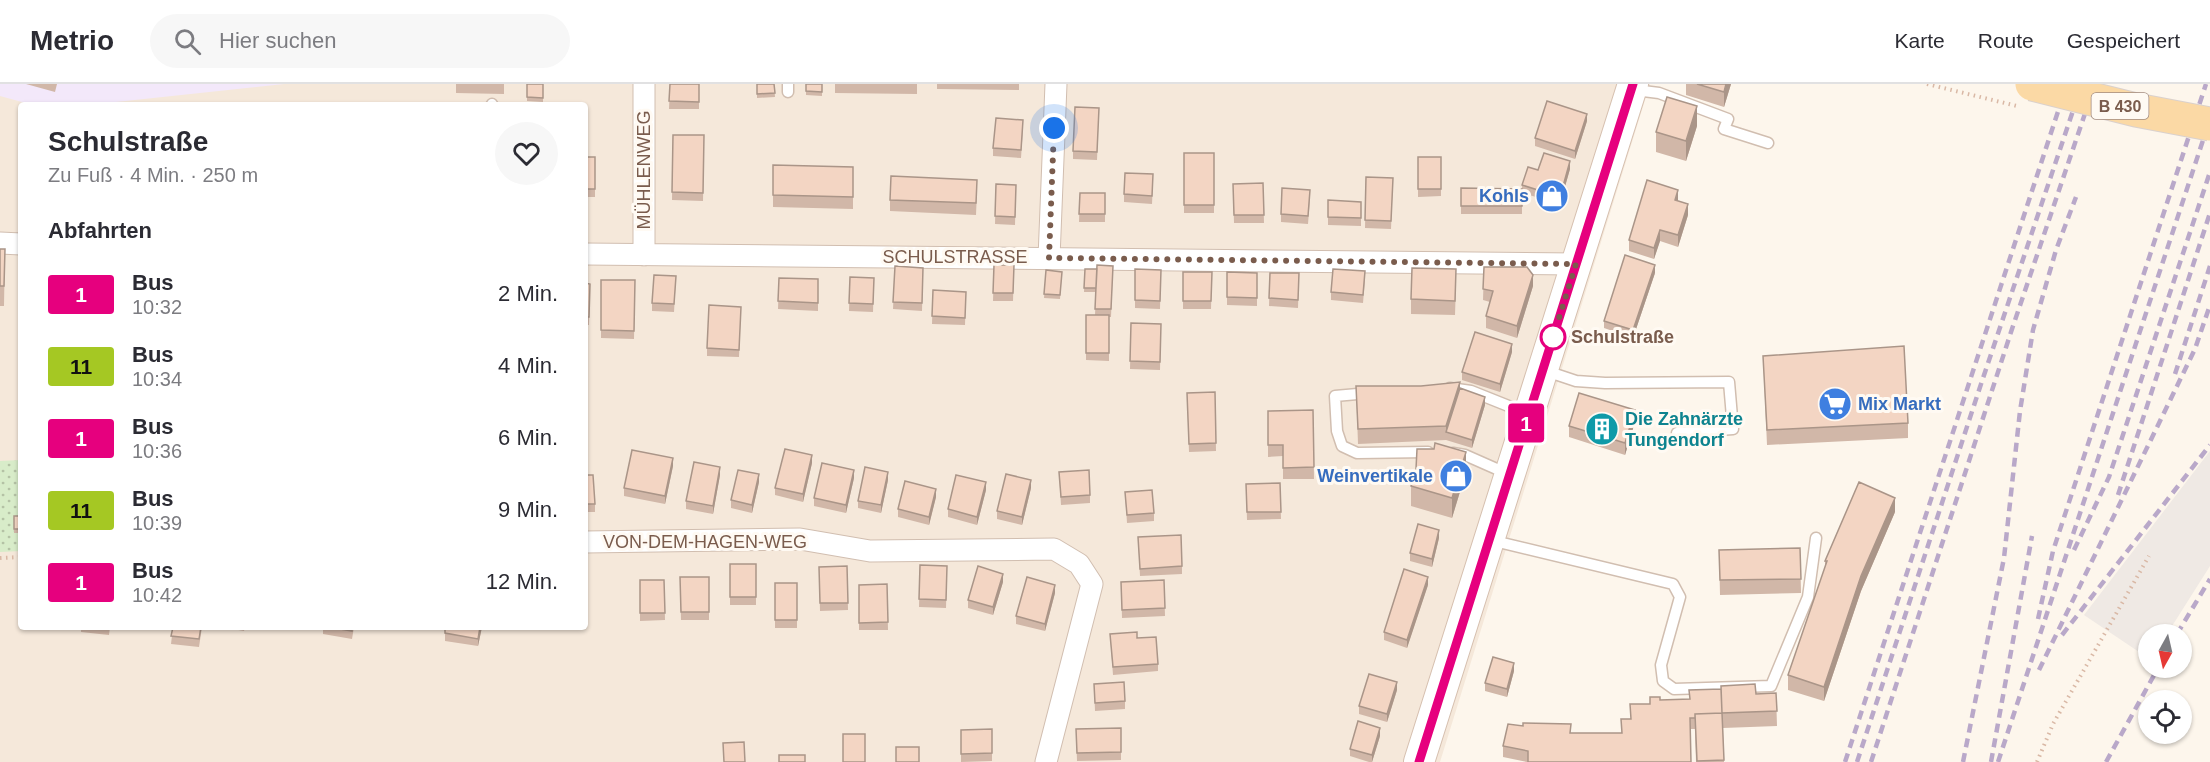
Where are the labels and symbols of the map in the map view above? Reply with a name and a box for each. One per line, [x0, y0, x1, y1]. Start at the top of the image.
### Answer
road number: B 430 [2092, 93, 2148, 119]
street label: MÜHLENWEG [634, 110, 654, 230]
your location [1039, 113, 1069, 143]
shop icon: Kohls [1534, 178, 1570, 214]
place label: Kohls [1479, 186, 1529, 206]
street label: SCHULSTRASSE [882, 247, 1028, 267]
marker: Schulstraße [1540, 324, 1566, 350]
place label: Schulstraße [1571, 327, 1674, 347]
supermarket icon: Mix Markt [1817, 386, 1853, 422]
place label: Mix Markt [1858, 394, 1941, 414]
line badge: 1 [1506, 404, 1546, 442]
place label: Die Zahnärzte Tungendorf [1625, 409, 1743, 450]
building icon: Die Zahnärzte Tungendorf [1584, 411, 1620, 447]
shop icon: Weinvertikale [1438, 458, 1474, 494]
place label: Weinvertikale [1317, 466, 1433, 486]
street label: VON-DEM-HAGEN-WEG [603, 532, 807, 552]
north arrow [2138, 624, 2192, 678]

